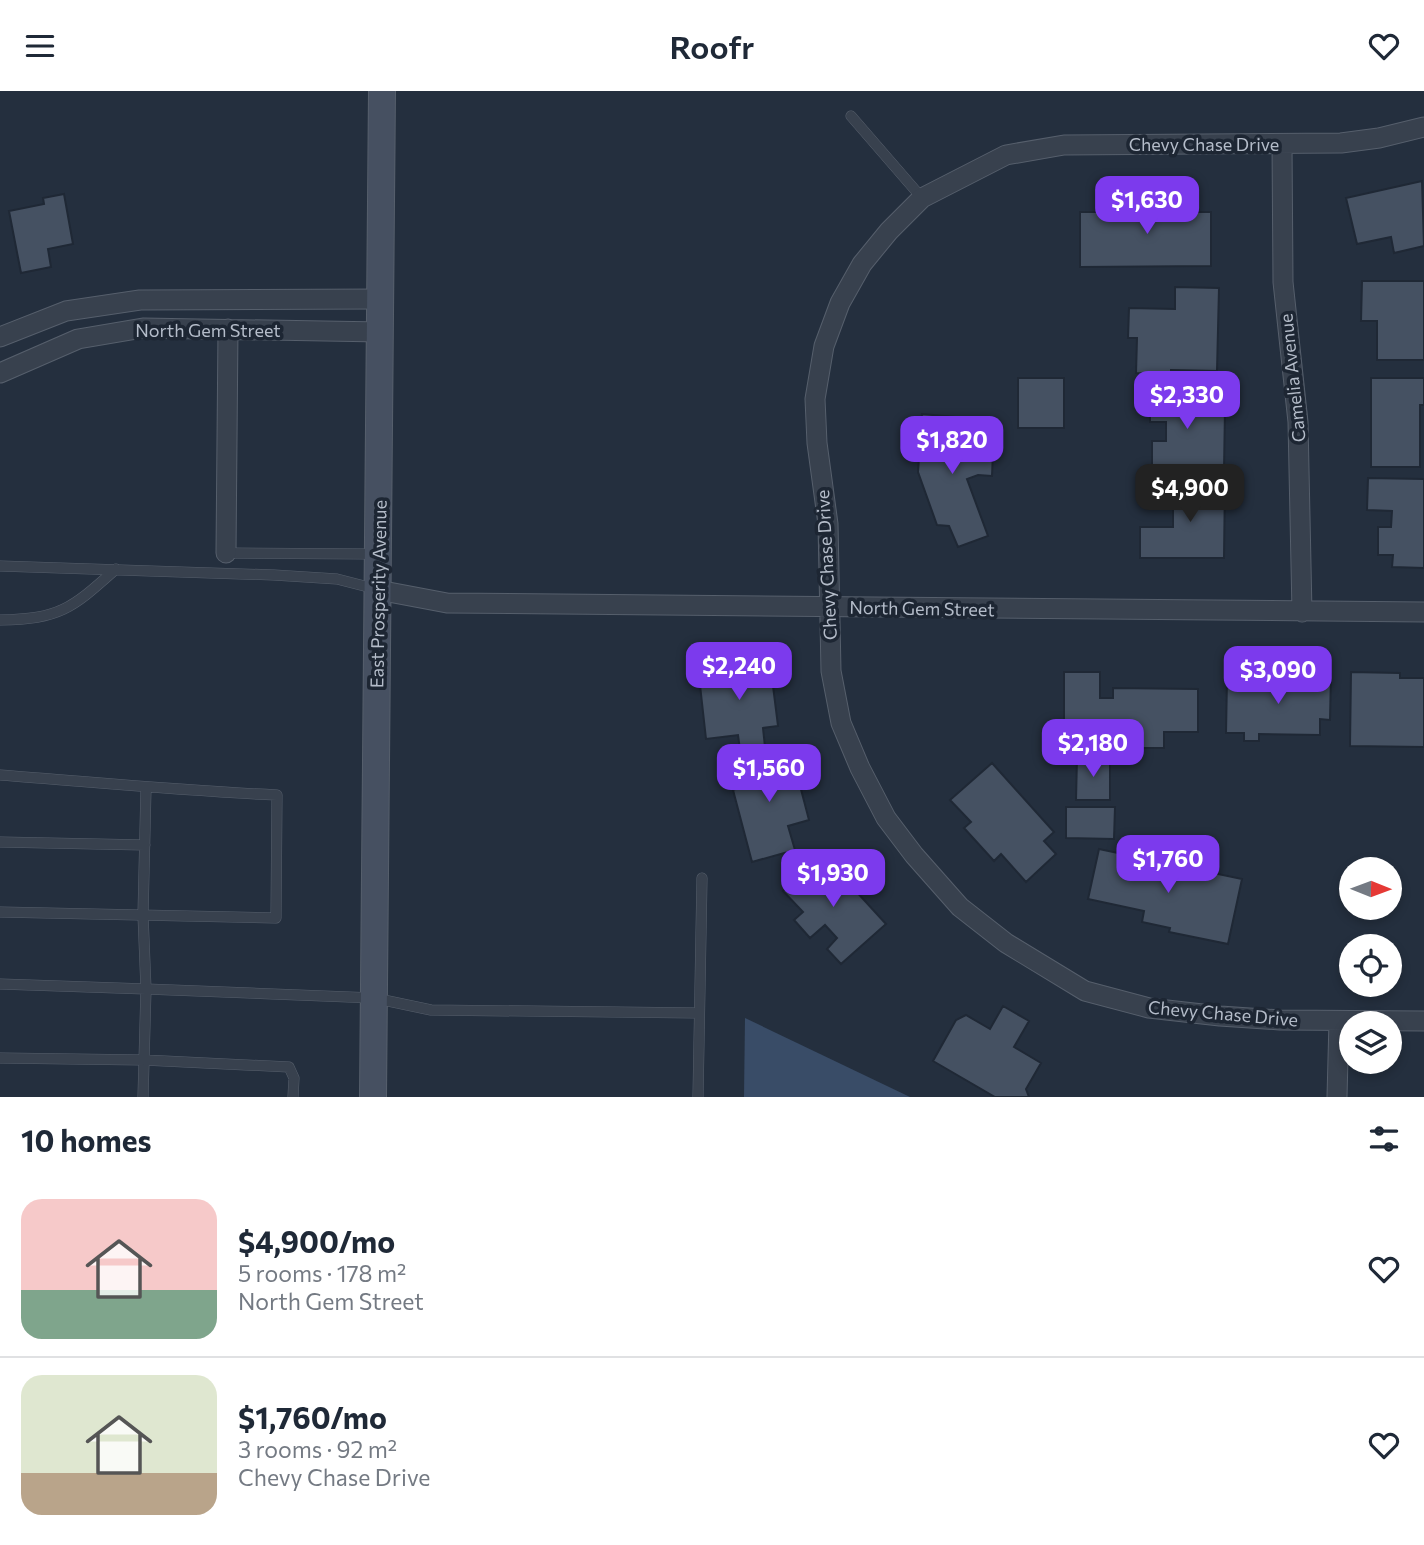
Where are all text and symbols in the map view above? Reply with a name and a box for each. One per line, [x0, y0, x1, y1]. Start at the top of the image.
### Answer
text: Roofr [670, 26, 754, 66]
icon: menu [21, 27, 59, 65]
icon: heart [1365, 27, 1403, 65]
street label: Chevy Chase Drive [1129, 133, 1279, 155]
pin: $1,630 [1090, 177, 1204, 236]
text: $1,630 [1111, 185, 1183, 213]
street label: Camelia Avenue [1274, 313, 1310, 443]
street label: North Gem Street [135, 319, 281, 341]
pin: $2,330 [1130, 371, 1244, 431]
text: $2,330 [1150, 380, 1224, 408]
pin: $1,820 [895, 417, 1009, 476]
text: $1,820 [916, 425, 988, 453]
pin: $4,900 [1133, 465, 1247, 524]
text: $4,900 [1151, 473, 1229, 501]
street label: Chevy Chase Drive [811, 489, 841, 641]
street label: East Prosperity Avenue [365, 500, 391, 688]
street label: North Gem Street [849, 596, 995, 620]
pin: $2,240 [682, 643, 796, 702]
pin: $3,090 [1221, 647, 1335, 706]
text: $2,240 [702, 651, 776, 679]
text: $3,090 [1240, 655, 1316, 683]
pin: $2,180 [1036, 719, 1150, 779]
text: $2,180 [1058, 728, 1128, 756]
pin: $1,560 [712, 745, 826, 804]
text: $1,560 [733, 753, 805, 781]
pin: $1,760 [1111, 835, 1225, 895]
text: $1,760 [1132, 844, 1204, 872]
pin: $1,930 [776, 849, 890, 909]
north arrow [1339, 857, 1402, 921]
map controls [1339, 857, 1402, 1074]
text: $1,930 [797, 858, 869, 886]
button: locate [1339, 934, 1402, 997]
street label: Chevy Chase Drive [1147, 995, 1299, 1031]
button: layers [1339, 1011, 1402, 1074]
icon: filters [1365, 1120, 1403, 1158]
text: 10 homes [21, 1121, 151, 1158]
text: $4,900/mo [238, 1222, 395, 1259]
icon: home [77, 1227, 161, 1311]
icon: heart [1365, 1250, 1403, 1288]
text: 5 rooms · 178 m² [238, 1259, 406, 1287]
text: North Gem Street [238, 1287, 424, 1315]
text: $1,760/mo [238, 1398, 387, 1435]
icon: home [77, 1403, 161, 1487]
icon: heart [1365, 1426, 1403, 1464]
text: 3 rooms · 92 m² [238, 1435, 397, 1463]
text: Chevy Chase Drive [238, 1463, 430, 1491]

